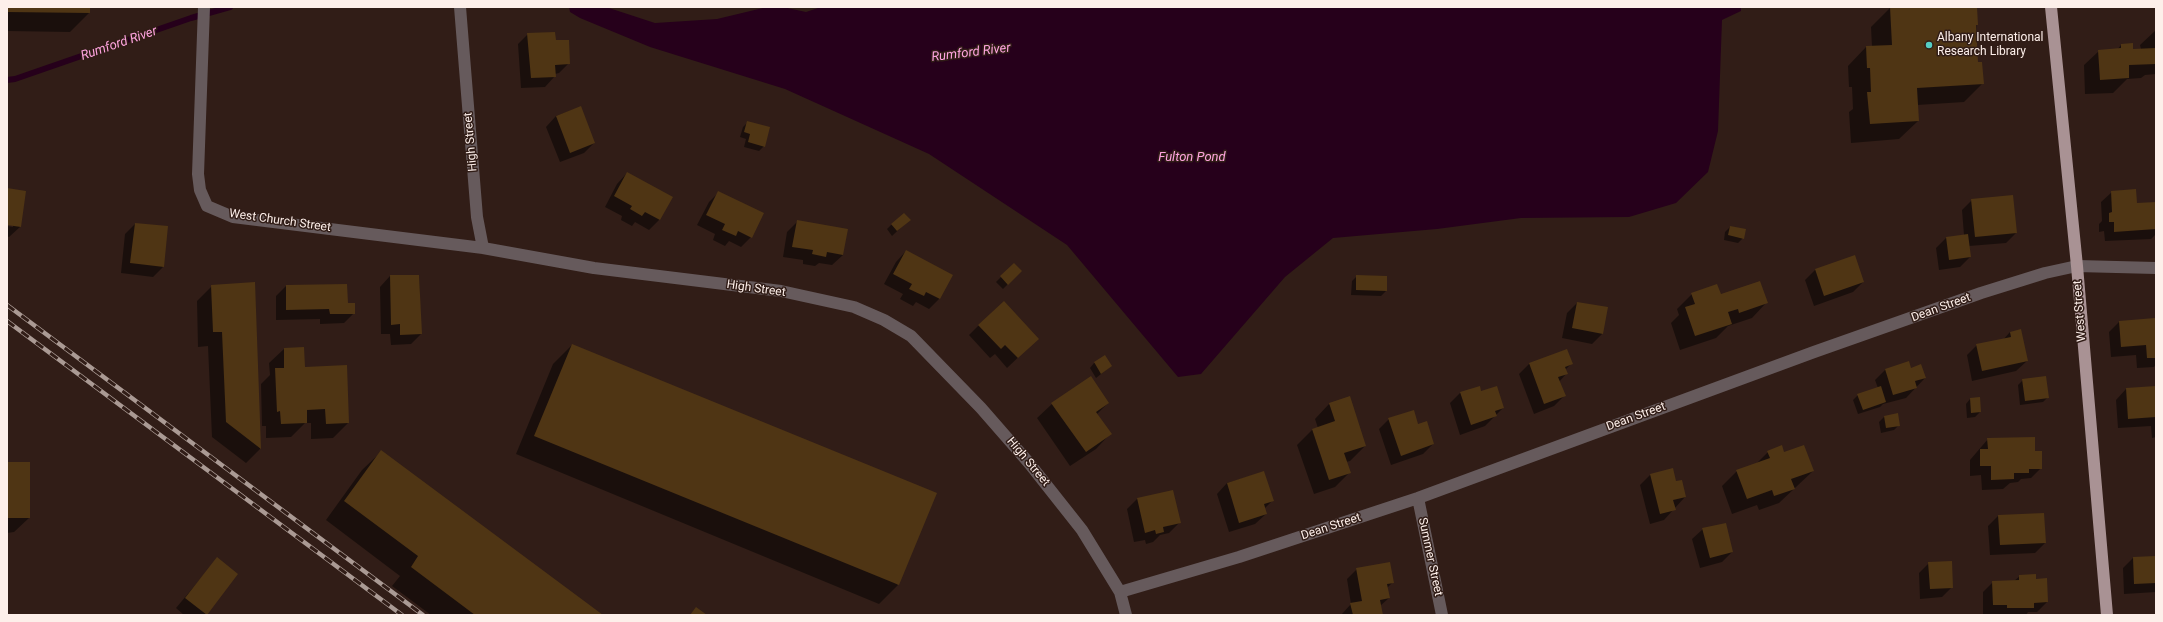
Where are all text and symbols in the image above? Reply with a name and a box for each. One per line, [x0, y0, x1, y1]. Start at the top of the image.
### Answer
water label: Rumford River [79, 24, 159, 64]
place label: Albany International Research Library [1937, 31, 2043, 59]
water label: Rumford River [931, 40, 1011, 66]
marker: Albany International Research Library [1924, 40, 1934, 50]
street label: High Street [461, 112, 481, 172]
water label: Fulton Pond [1158, 150, 1226, 166]
street label: West Church Street [228, 207, 332, 235]
street label: High Street [726, 278, 786, 300]
street label: West Street [2071, 280, 2089, 342]
street label: Dean Street [1909, 291, 1973, 325]
street label: Dean Street [1604, 400, 1668, 434]
street label: High Street [1003, 435, 1053, 489]
street label: Dean Street [1299, 511, 1363, 543]
street label: Summer Street [1415, 516, 1445, 598]

